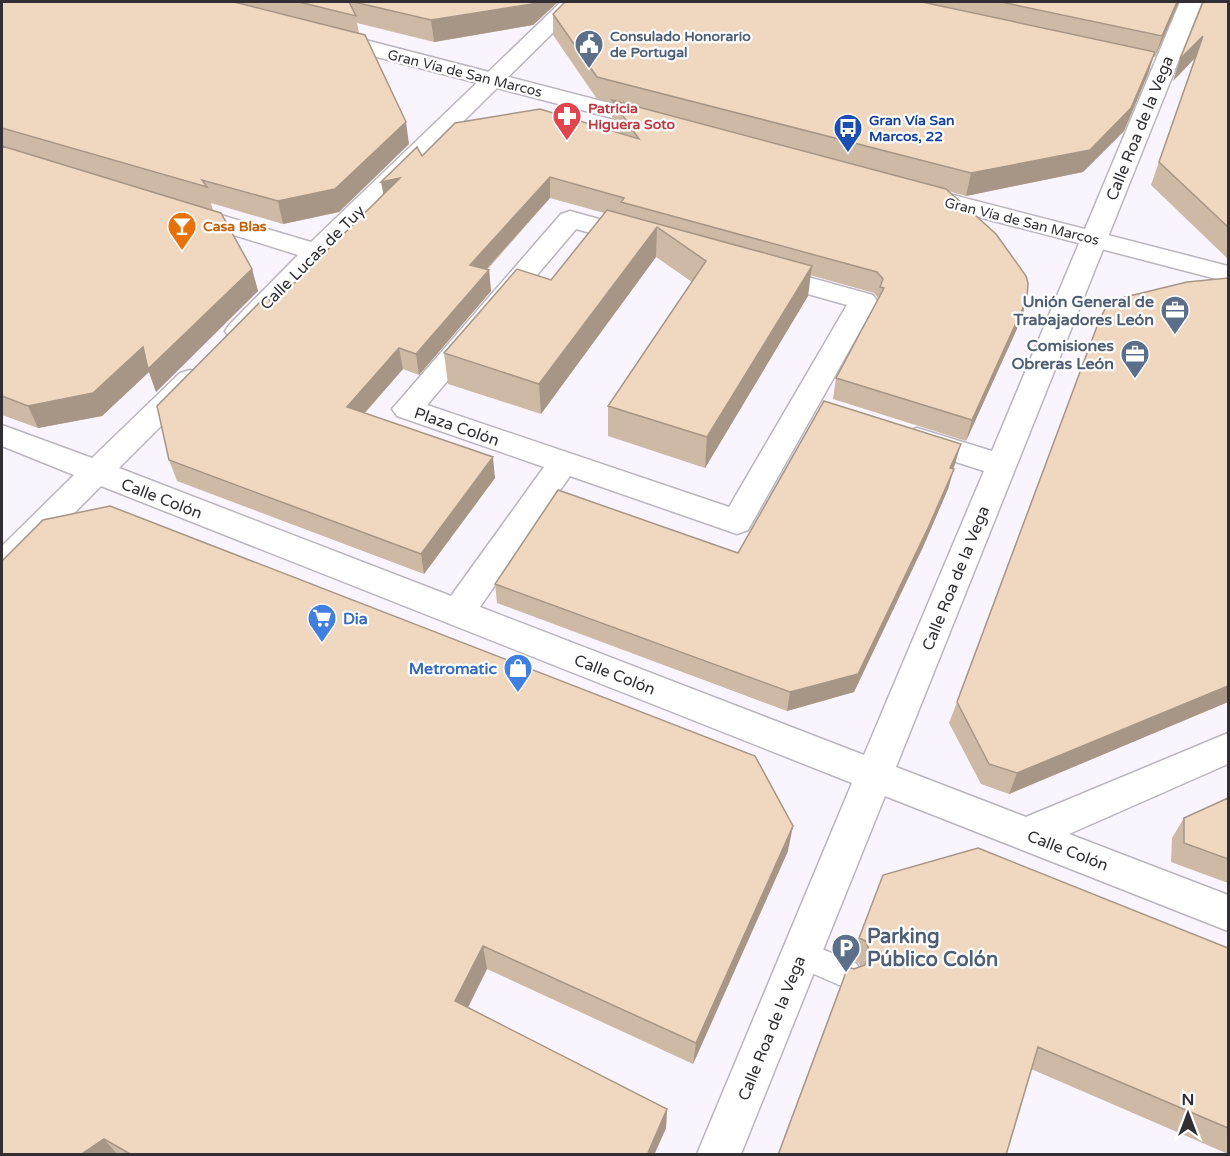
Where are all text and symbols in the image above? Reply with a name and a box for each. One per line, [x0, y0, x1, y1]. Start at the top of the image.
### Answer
public building icon: Consulado Honorario de Portugal [573, 28, 605, 70]
place label: Consulado Honorario de Portugal [610, 28, 751, 61]
street label: Gran Vía de San Marcos [386, 46, 544, 101]
street label: Calle Roa de la Vega [1102, 53, 1178, 204]
pharmacy icon: Patricia Higuera Soto [551, 100, 583, 142]
place label: Patricia Higuera Soto [588, 100, 675, 133]
bus stop icon: Gran Vía San Marcos, 22 [832, 112, 864, 154]
place label: Gran Vía San Marcos, 22 [869, 112, 955, 145]
street label: Gran Vía de San Marcos [943, 194, 1101, 249]
street label: Calle Lucas de Tuy [256, 201, 370, 314]
bar icon: Casa Blas [166, 210, 198, 252]
place label: Casa Blas [203, 218, 267, 235]
place label: Unión General de Trabajadores León [1013, 292, 1154, 330]
office icon: Unión General de Trabajadores León [1159, 294, 1191, 336]
place label: Comisiones Obreras León [1011, 336, 1114, 374]
office icon: Comisiones Obreras León [1119, 338, 1151, 380]
street label: Plaza Colón [411, 403, 502, 451]
street label: Calle Colón [118, 474, 205, 524]
street label: Calle Roa de la Vega [918, 503, 994, 654]
supermarket icon: Dia [306, 602, 338, 644]
place label: Dia [343, 609, 368, 629]
street label: Calle Colón [571, 650, 658, 700]
shop icon: Metromatic [502, 652, 534, 694]
place label: Metromatic [409, 659, 497, 679]
street label: Calle Colón [1024, 826, 1111, 876]
place label: Parking Público Colón [867, 925, 998, 972]
parking icon: Parking Público Colón [830, 932, 862, 974]
street label: Calle Roa de la Vega [734, 953, 810, 1104]
north arrow [1158, 1084, 1218, 1144]
text: N [1182, 1090, 1194, 1110]

